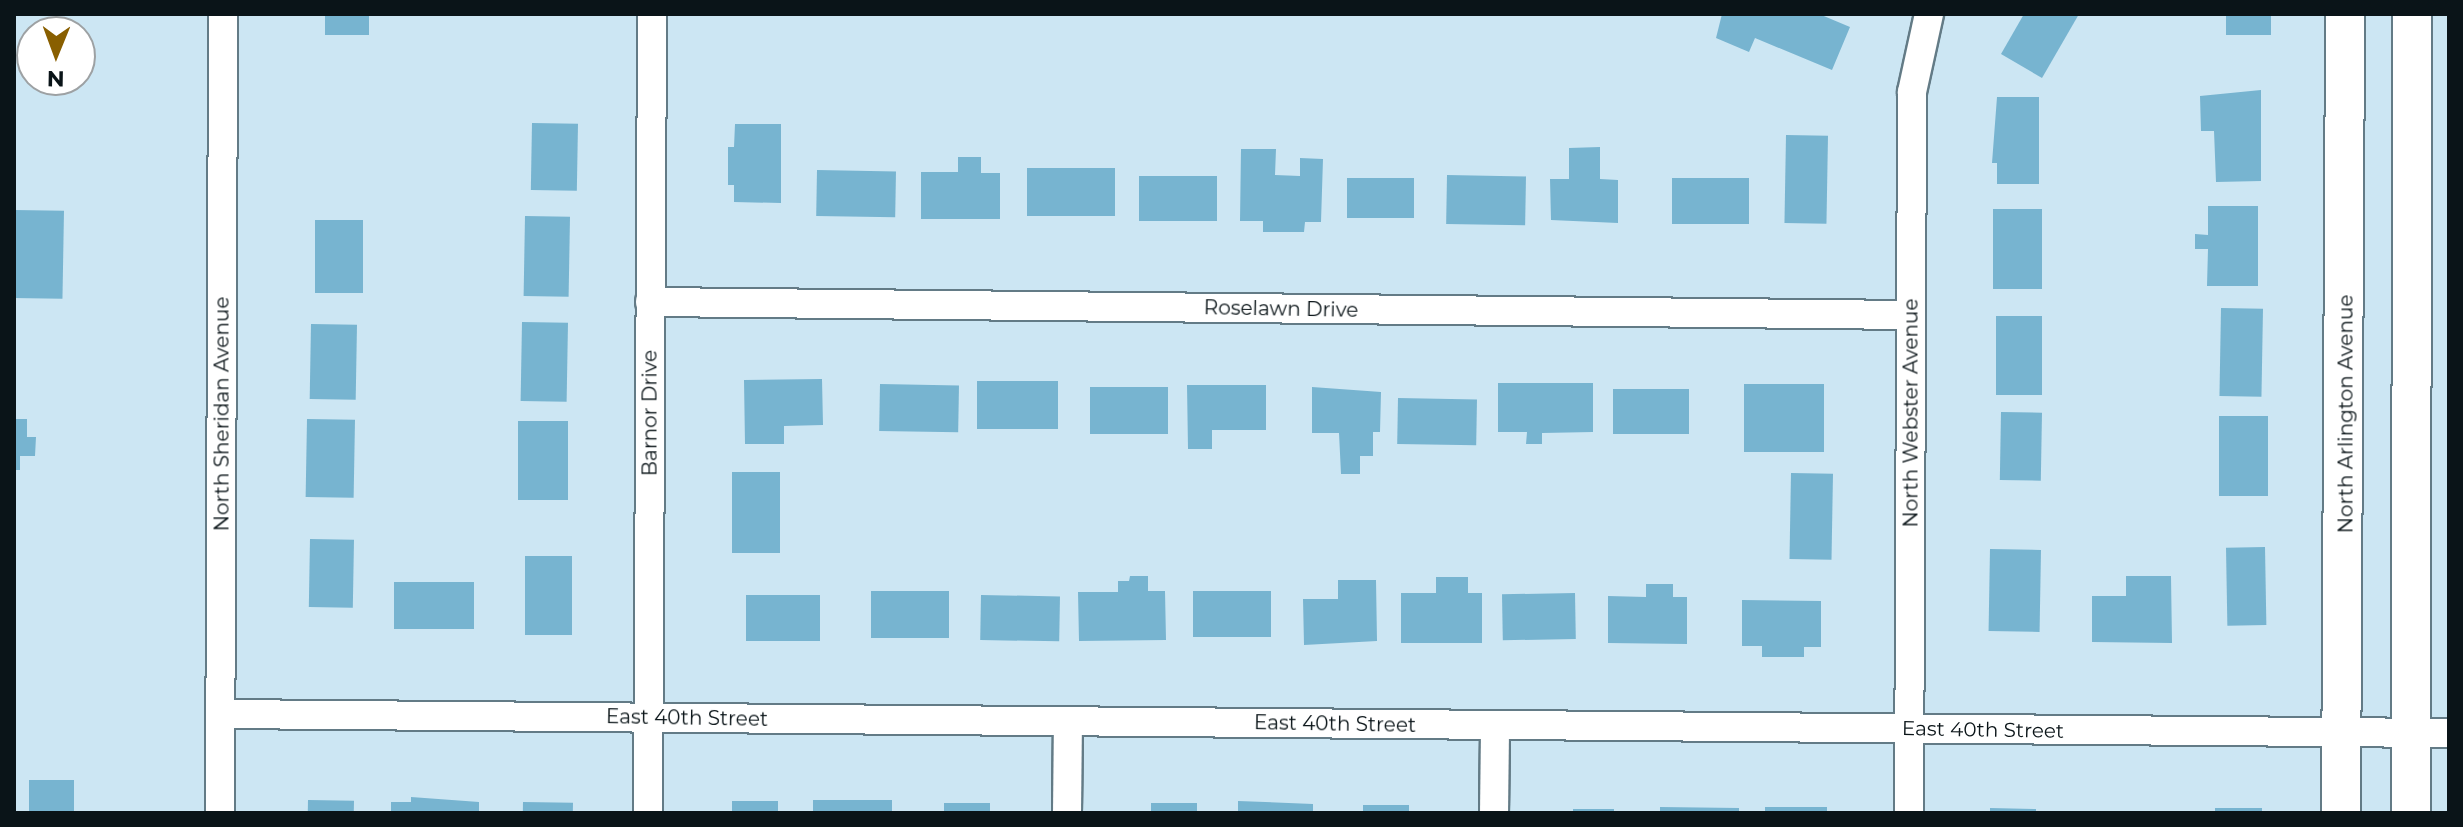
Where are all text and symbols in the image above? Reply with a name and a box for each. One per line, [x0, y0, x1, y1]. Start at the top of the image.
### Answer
north arrow [16, 16, 96, 96]
text: N [46, 65, 65, 92]
street label: North Arlington Avenue [2334, 295, 2358, 533]
street label: Roselawn Drive [1204, 296, 1358, 322]
street label: North Sheridan Avenue [210, 297, 234, 531]
street label: North Webster Avenue [1899, 298, 1923, 528]
street label: Barnor Drive [638, 350, 662, 476]
street label: East 40th Street [606, 705, 768, 731]
street label: East 40th Street [1254, 711, 1416, 737]
street label: East 40th Street [1902, 717, 2064, 743]

